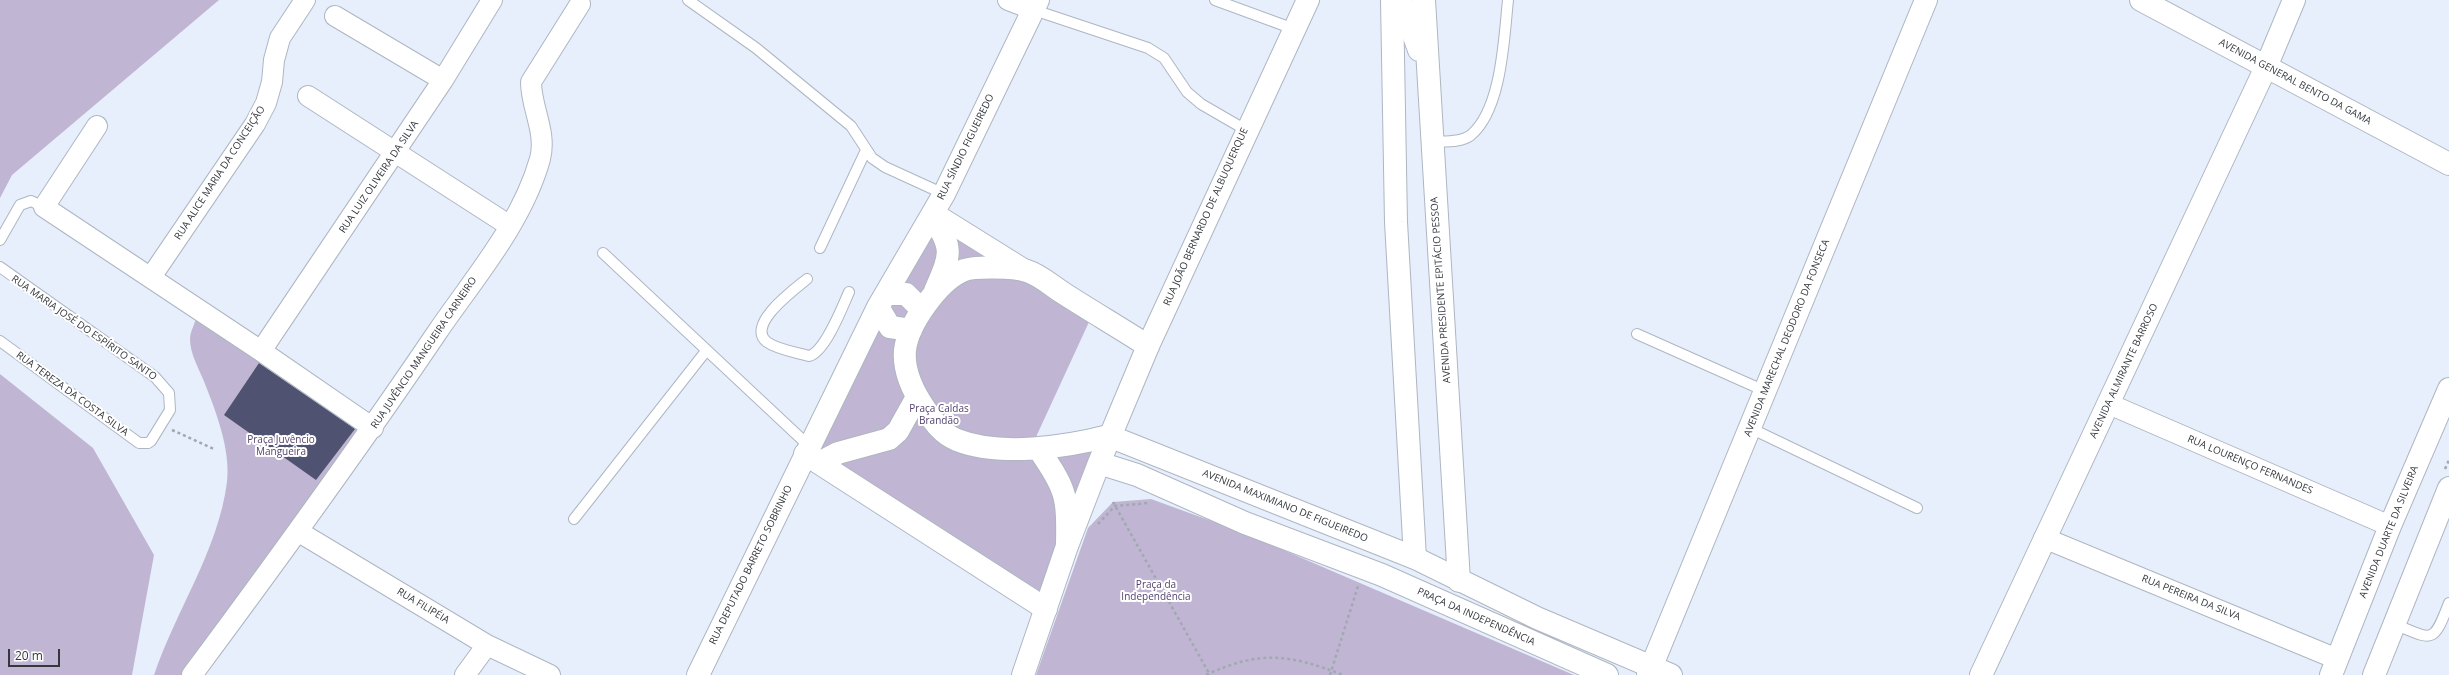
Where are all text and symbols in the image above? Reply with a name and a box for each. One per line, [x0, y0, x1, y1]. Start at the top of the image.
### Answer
street label: AVENIDA GENERAL BENTO DA GAMA [2217, 37, 2373, 127]
street label: RUA SÍNDIO FIGUEIREDO [935, 92, 997, 202]
street label: RUA ALICE MARIA DA CONCEIÇÃO [172, 104, 268, 242]
street label: RUA LUIZ OLIVEIRA DA SILVA [337, 118, 421, 236]
street label: RUA JOÃO BERNARDO DE ALBUQUERQUE [1161, 126, 1251, 308]
street label: AVENIDA PRESIDENTE EPITÁCIO PESSOA [1429, 196, 1453, 384]
street label: AVENIDA MARECHAL DEODORO DA FONSECA [1742, 238, 1832, 438]
street label: RUA MARIA JOSÉ DO ESPÍRITO SANTO [9, 273, 159, 383]
street label: RUA JUVÊNCIO MANGUEIRA CARNEIRO [369, 275, 479, 431]
street label: AVENIDA ALMIRANTE BARROSO [2087, 302, 2161, 440]
street label: RUA TEREZA DA COSTA SILVA [14, 349, 130, 439]
park label: Praça Caldas Brandão [909, 403, 969, 426]
street label: RUA LOURENÇO FERNANDES [2185, 433, 2315, 497]
park label: Praça Juvêncio Mangueira [247, 434, 315, 458]
street label: AVENIDA DUARTE DA SILVEIRA [2357, 464, 2421, 600]
street label: AVENIDA MAXIMIANO DE FIGUEIREDO [1201, 467, 1369, 545]
street label: RUA DEPUTADO BARRETO SOBRINHO [707, 483, 795, 647]
street label: RUA PEREIRA DA SILVA [2140, 573, 2242, 623]
park label: Praça da Independência [1121, 579, 1191, 602]
street label: RUA FILIPÉIA [395, 586, 451, 626]
street label: PRAÇA DA INDEPENDÊNCIA [1415, 586, 1537, 648]
scale bar [10, 641, 62, 667]
text: 20 m [15, 647, 43, 664]

